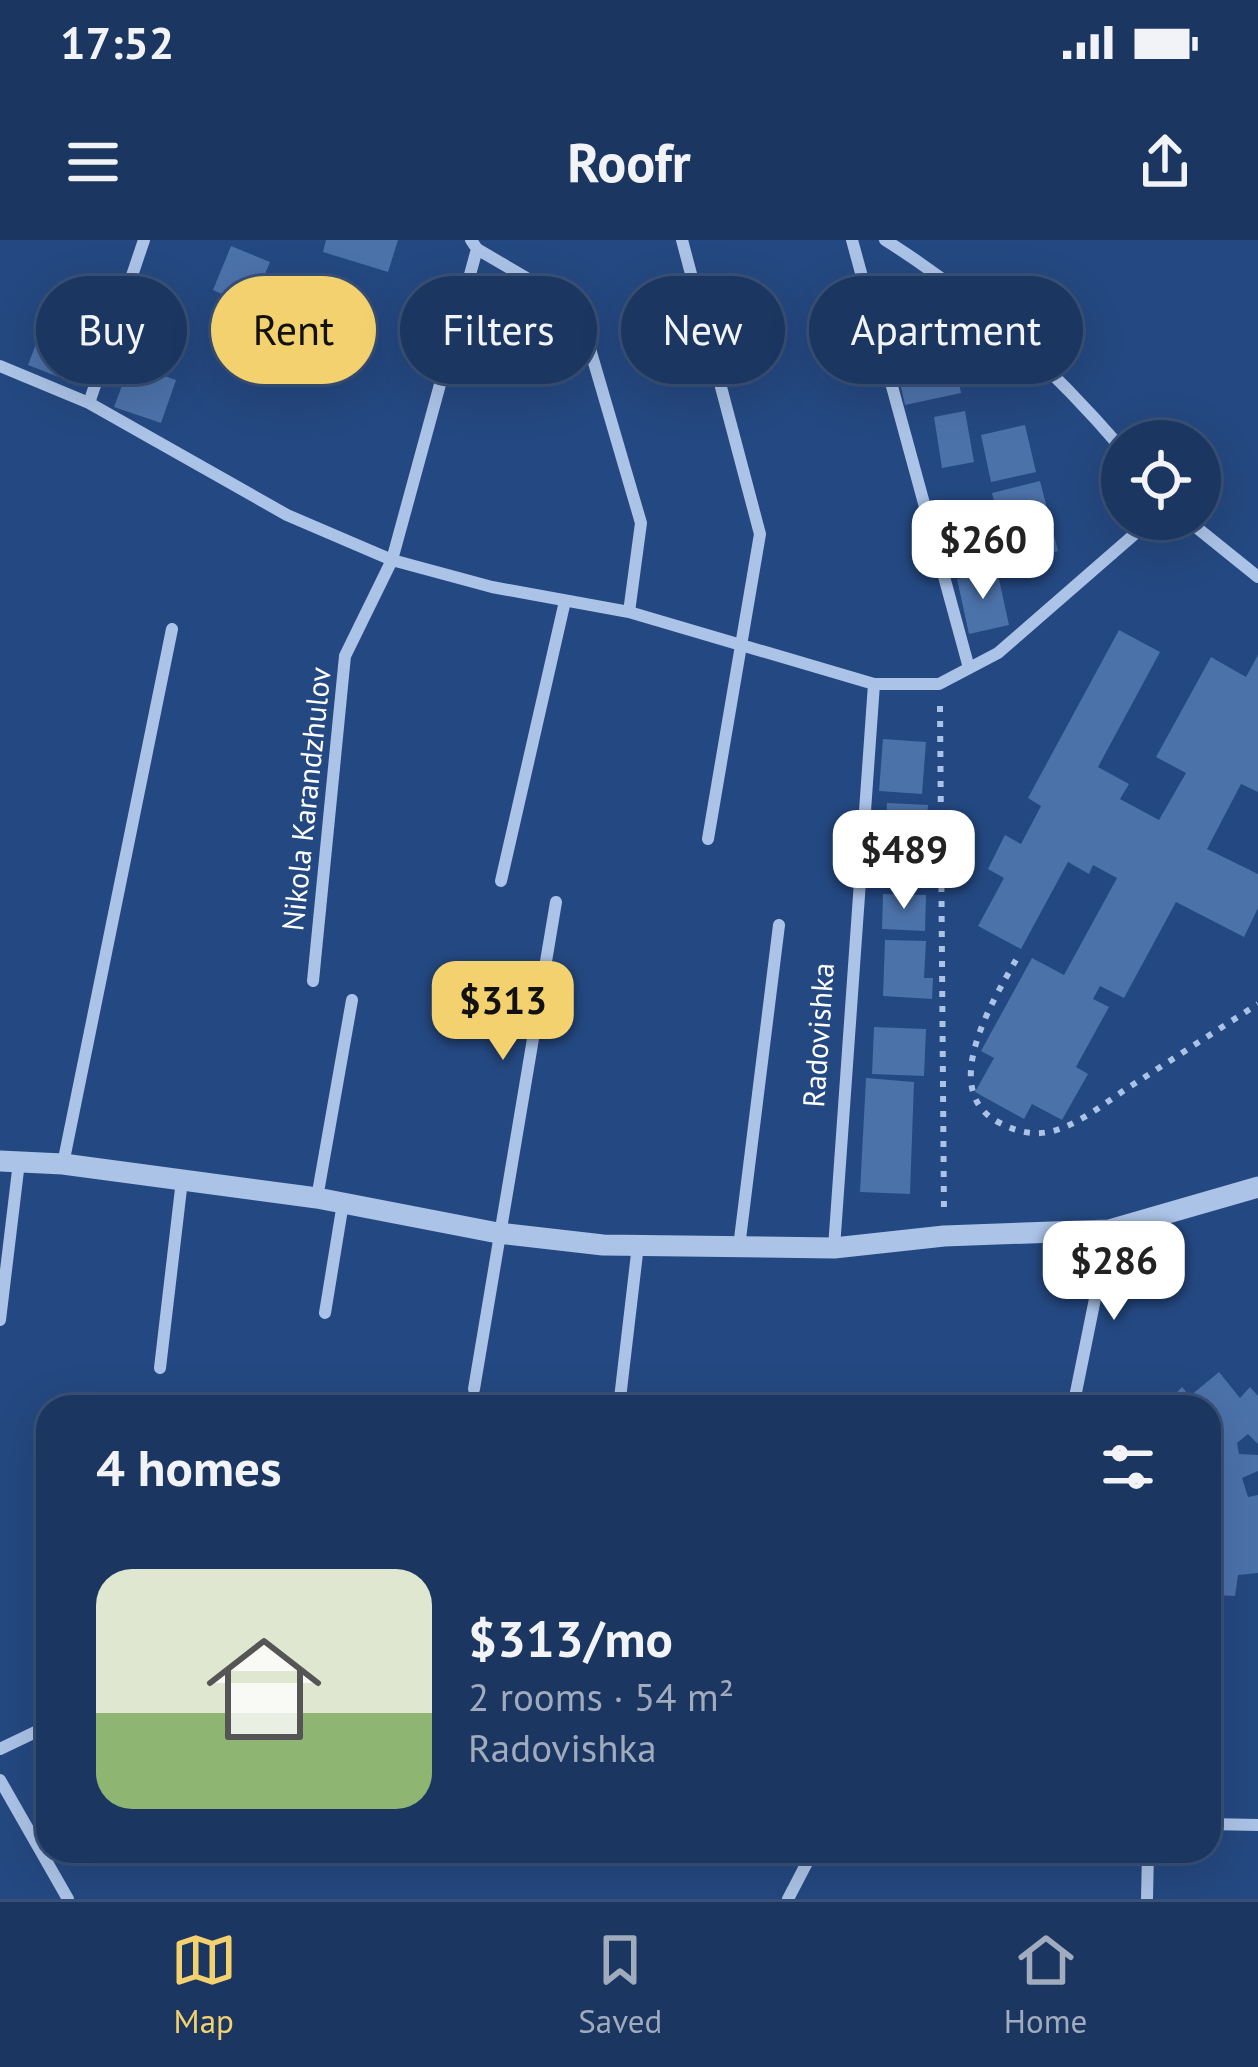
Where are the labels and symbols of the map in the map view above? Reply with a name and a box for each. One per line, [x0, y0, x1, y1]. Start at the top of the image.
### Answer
pin: $260 [912, 500, 1054, 602]
street label: Nikola Karandzhulov [272, 665, 339, 933]
pin: $489 [833, 810, 975, 912]
pin: $313 [432, 961, 574, 1063]
street label: Radovishka [793, 961, 842, 1109]
pin: $286 [1043, 1221, 1185, 1323]

